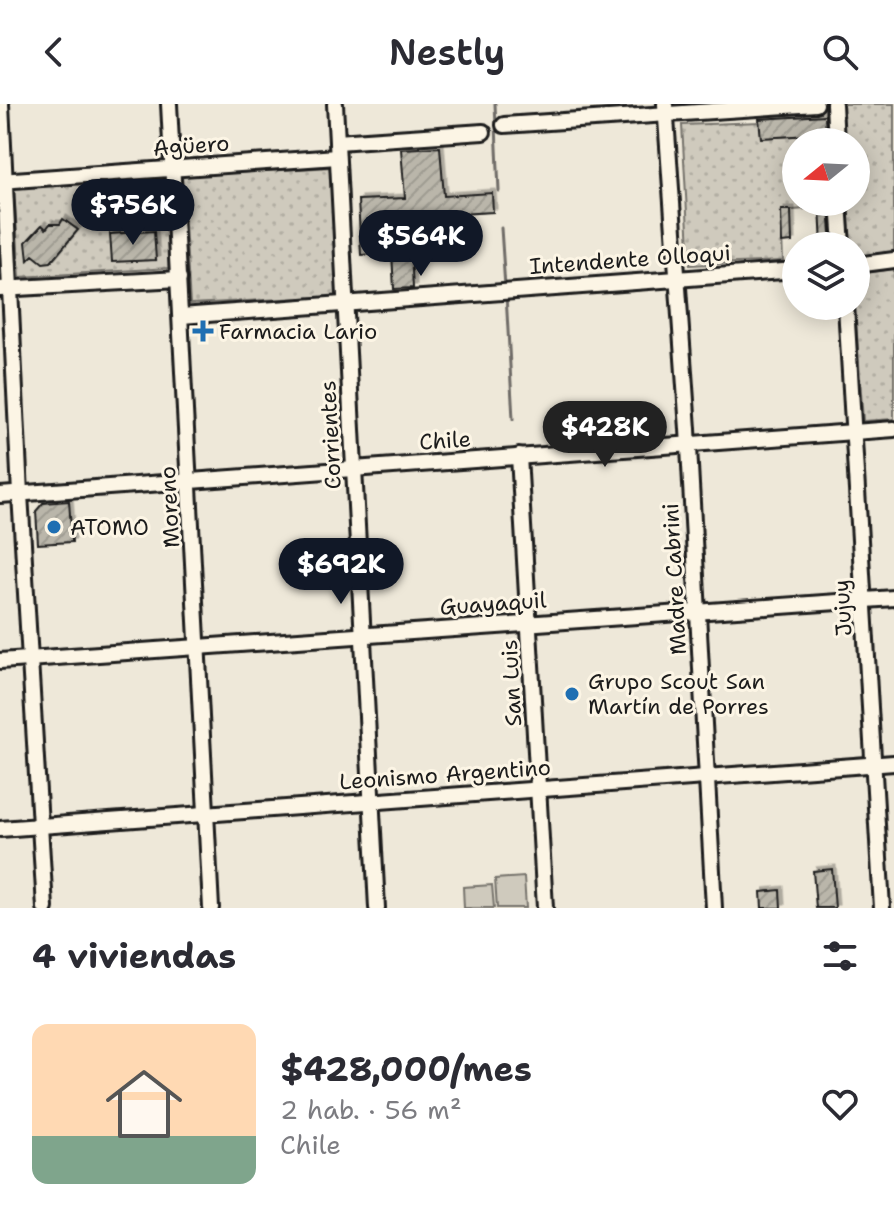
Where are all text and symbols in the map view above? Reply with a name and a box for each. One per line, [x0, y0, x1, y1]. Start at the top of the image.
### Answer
text: Nestly [389, 28, 505, 77]
icon: back [32, 30, 76, 74]
icon: search [818, 30, 862, 74]
street label: Agüero [152, 128, 230, 163]
north arrow [782, 128, 870, 216]
map controls [782, 128, 870, 320]
pin: $756K [77, 179, 189, 247]
text: $756K [89, 187, 177, 222]
pin: $564K [365, 210, 477, 278]
text: $564K [377, 218, 465, 253]
button: layers [782, 232, 870, 320]
street label: Intendente Olloqui [528, 238, 732, 281]
place label: Farmacia Lario [219, 317, 377, 346]
marker: Farmacia Lario [194, 322, 212, 340]
street label: Corrientes [313, 380, 348, 490]
pin: $428K [549, 401, 661, 469]
text: $428K [561, 409, 649, 444]
street label: Chile [418, 424, 472, 457]
street label: Moreno [153, 465, 186, 549]
street label: Madre Cabrini [656, 502, 693, 656]
place label: ATOMO [70, 513, 149, 542]
marker: ATOMO [45, 518, 63, 536]
pin: $692K [285, 538, 397, 606]
text: $692K [297, 546, 385, 581]
street label: Jujuy [827, 579, 858, 637]
street label: Guayaquil [439, 585, 548, 622]
street label: San Luis [495, 639, 528, 727]
place label: Grupo Scout San Martín de Porres [588, 667, 769, 721]
marker: Grupo Scout San Martín de Porres [563, 685, 581, 703]
street label: Leonismo Argentino [338, 753, 552, 796]
text: 4 viviendas [32, 933, 236, 979]
icon: filters [818, 934, 862, 978]
text: $428,000/mes [280, 1046, 532, 1092]
icon: home [96, 1056, 192, 1152]
icon: heart [818, 1082, 862, 1126]
text: 2 hab. · 56 m² [280, 1092, 462, 1127]
text: Chile [280, 1127, 341, 1162]

